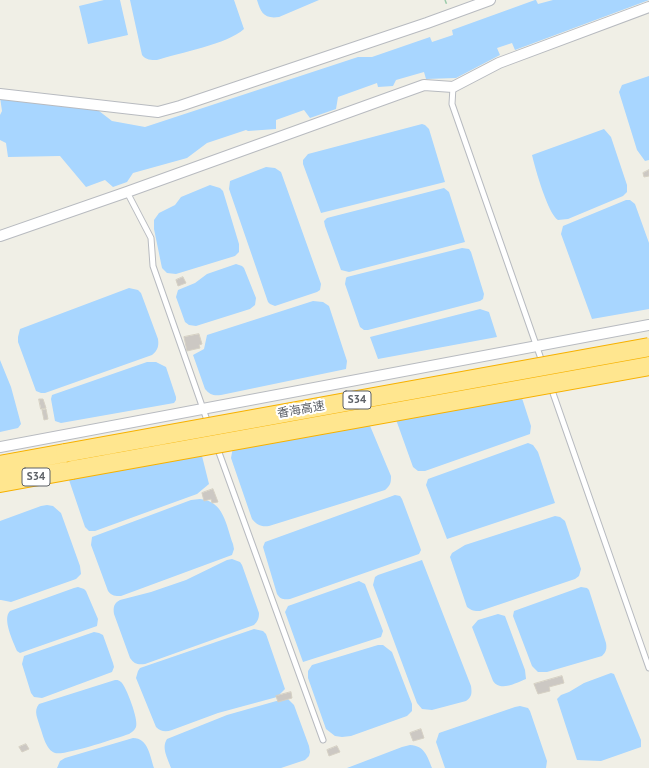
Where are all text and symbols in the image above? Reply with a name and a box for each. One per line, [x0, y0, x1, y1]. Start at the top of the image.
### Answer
road number: S34 [343, 391, 371, 409]
street label: 香海高速 [276, 399, 326, 421]
road number: S34 [22, 468, 50, 486]

